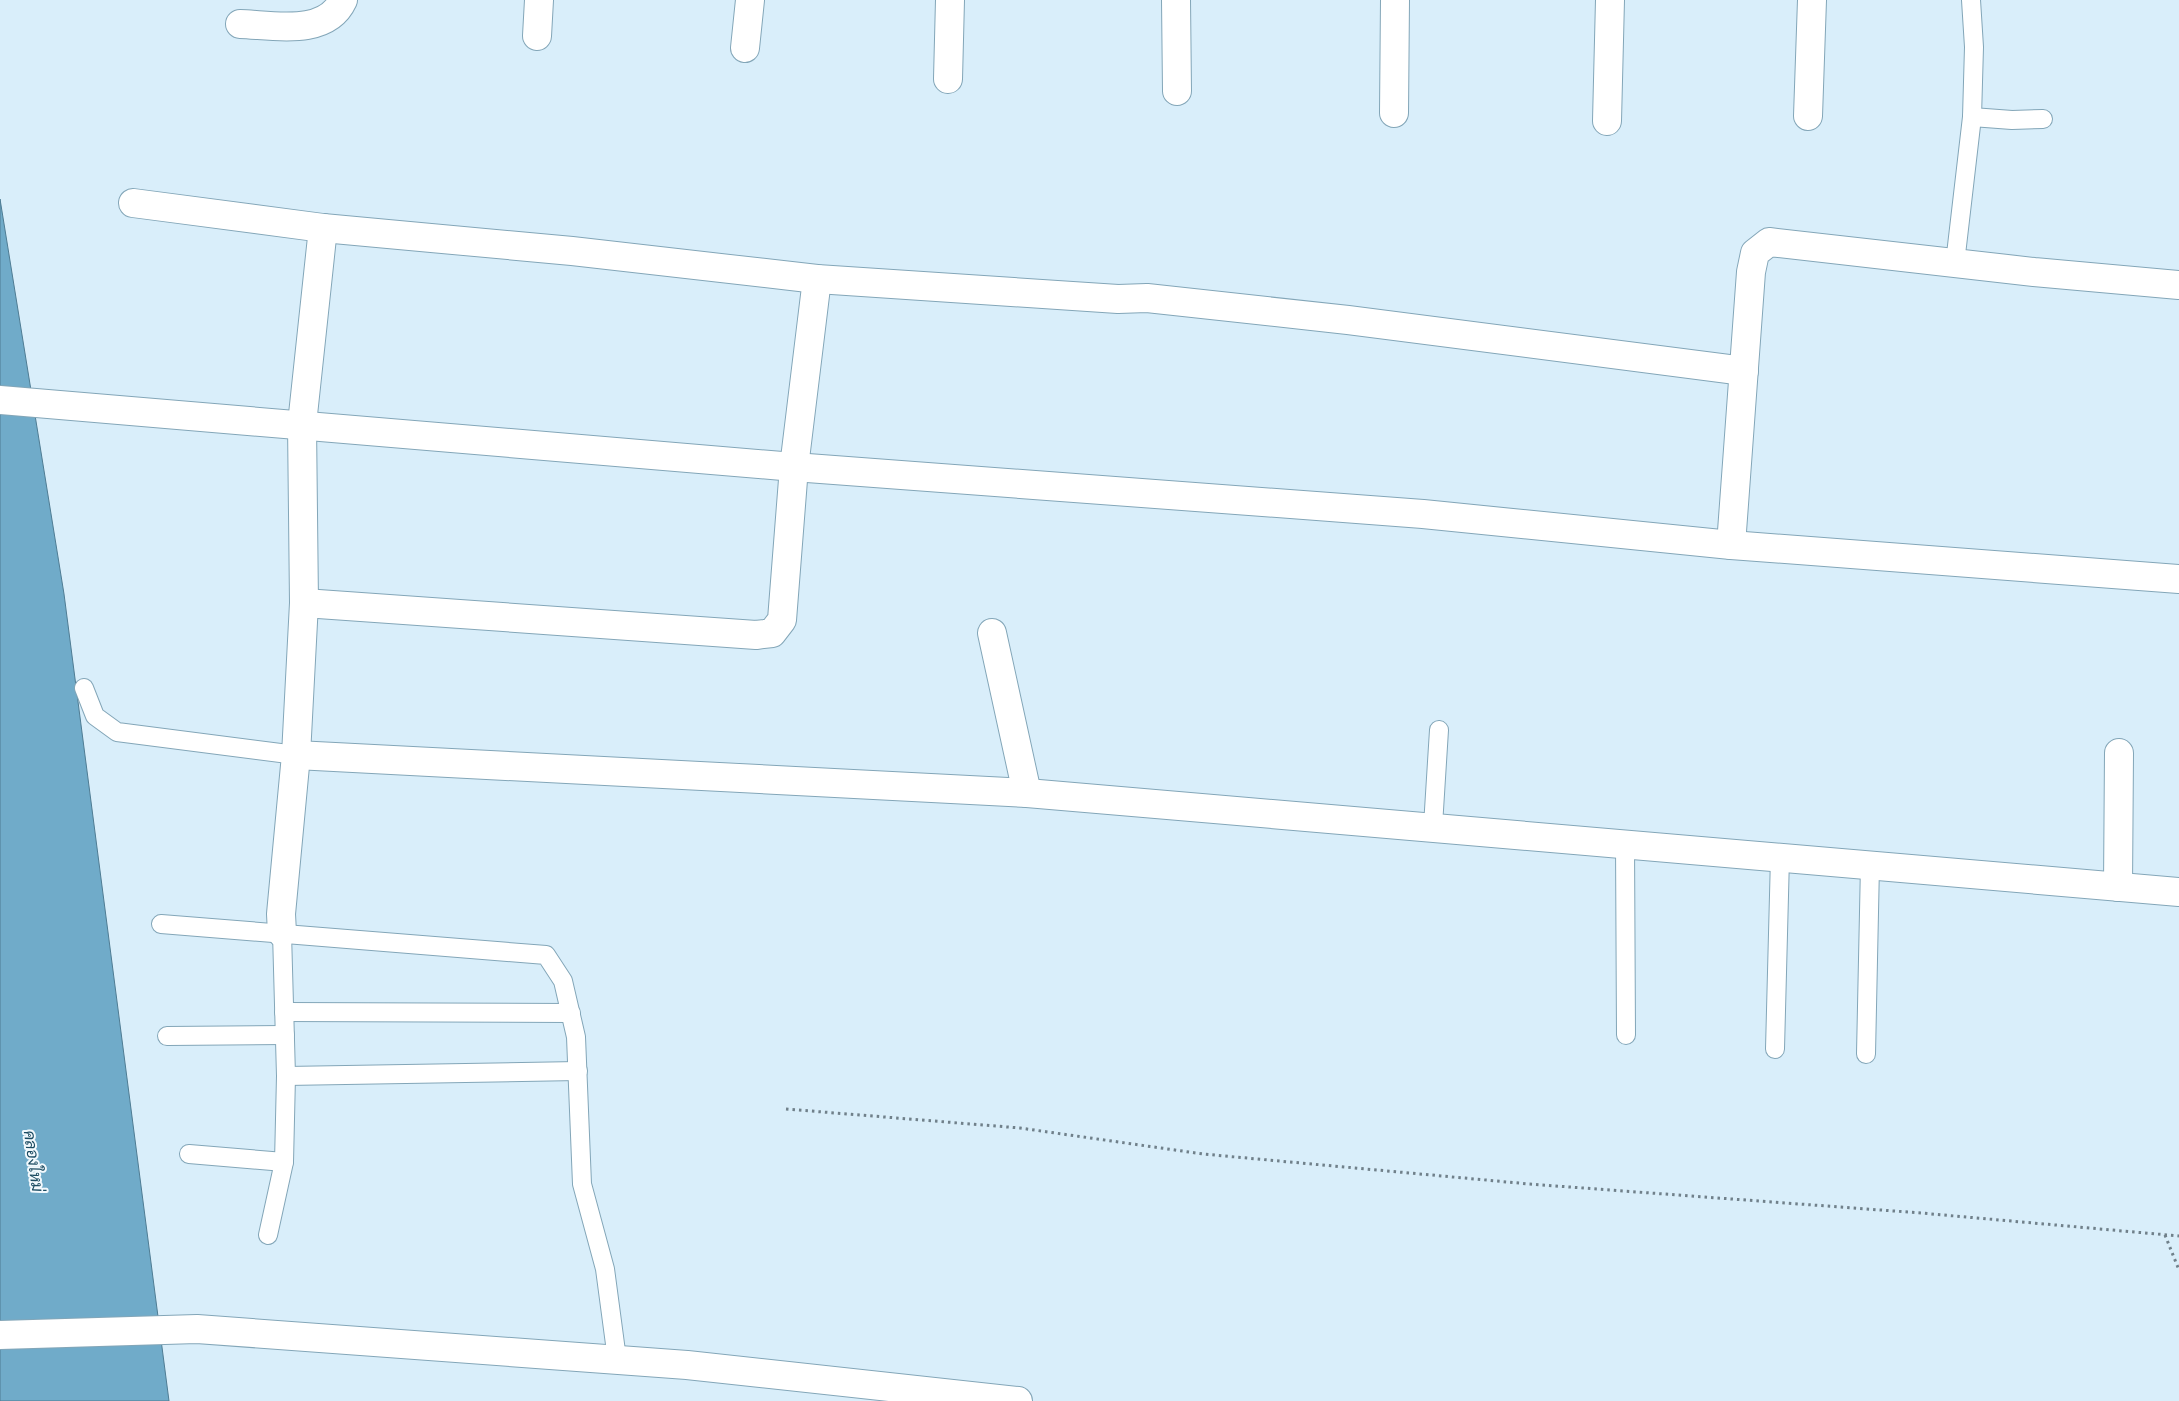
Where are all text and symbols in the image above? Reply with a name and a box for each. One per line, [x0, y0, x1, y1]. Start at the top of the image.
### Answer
water label: คลองใหม่ [19, 1129, 49, 1194]

